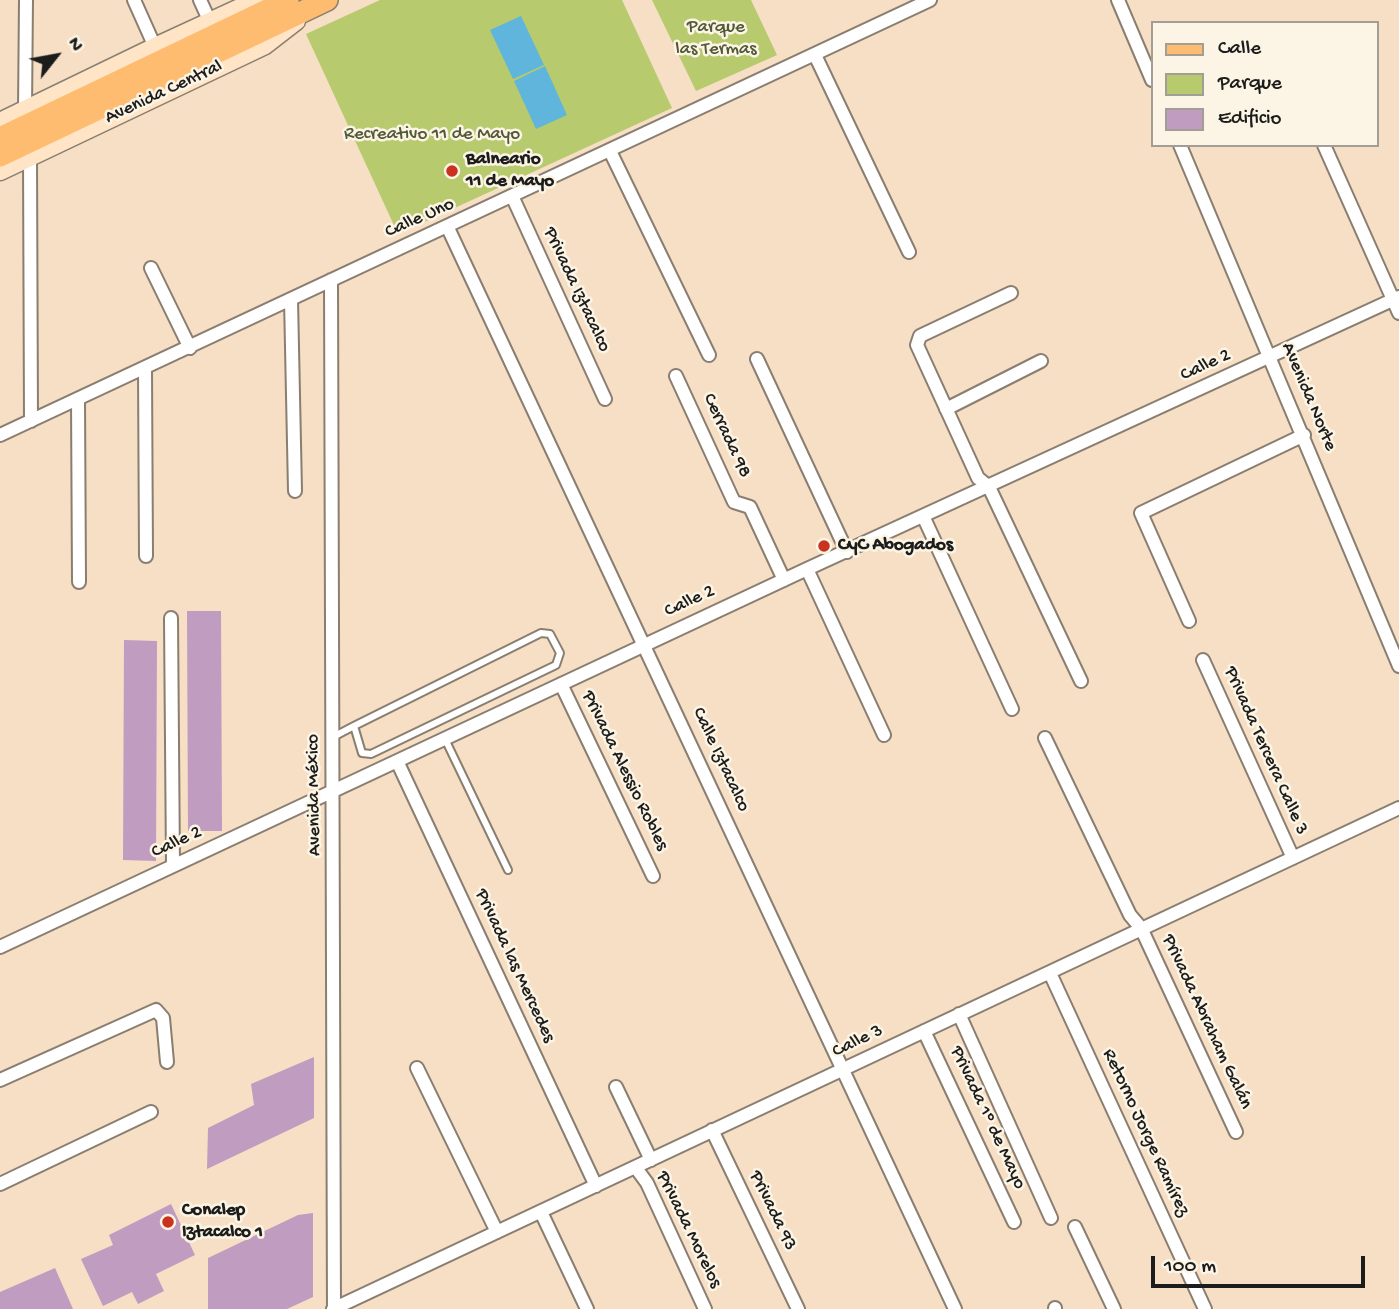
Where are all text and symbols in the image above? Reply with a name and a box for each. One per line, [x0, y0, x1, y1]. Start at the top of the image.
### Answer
park label: Parque las Termas [675, 17, 757, 61]
north arrow [21, 21, 91, 91]
legend [1150, 21, 1378, 147]
text: N [61, 34, 87, 56]
text: Calle [1218, 37, 1261, 62]
street label: Avenida Central [102, 56, 226, 130]
text: Parque [1218, 72, 1282, 97]
text: Edificio [1218, 107, 1282, 132]
park label: Recreativo 11 de Mayo [344, 124, 520, 146]
place label: Balneario 11 de Mayo [466, 149, 554, 193]
marker: Balneario 11 de Mayo [444, 163, 460, 179]
street label: Calle Uno [382, 194, 458, 244]
street label: Privada Iztacalco [537, 224, 615, 356]
street label: Avenida Norte [1275, 339, 1341, 455]
street label: Calle 2 [1177, 345, 1235, 387]
street label: Cerrada 98 [697, 390, 755, 482]
place label: CyC Abogados [838, 535, 953, 557]
marker: CyC Abogados [816, 538, 832, 554]
street label: Calle 2 [661, 581, 719, 623]
street label: Privada Tercera Calle 3 [1218, 663, 1312, 839]
street label: Privada Alessio Robles [575, 687, 673, 855]
street label: Calle Iztacalco [686, 704, 754, 816]
street label: Avenida México [303, 734, 327, 856]
street label: Calle 2 [148, 822, 206, 864]
street label: Privada las Mercedes [468, 886, 560, 1046]
street label: Privada Abraham Galán [1156, 931, 1256, 1113]
street label: Calle 3 [829, 1020, 887, 1064]
street label: Privada 1º de Mayo [944, 1043, 1030, 1193]
street label: Retorno Jorge Ramírez [1096, 1046, 1194, 1220]
street label: Privada 93 [743, 1167, 801, 1255]
street label: Privada Morelos [650, 1168, 726, 1292]
place label: Conalep Iztacalco 1 [182, 1200, 263, 1244]
marker: Conalep Iztacalco 1 [160, 1214, 176, 1230]
scale bar [1154, 1242, 1368, 1286]
text: 100 m [1164, 1255, 1216, 1280]

